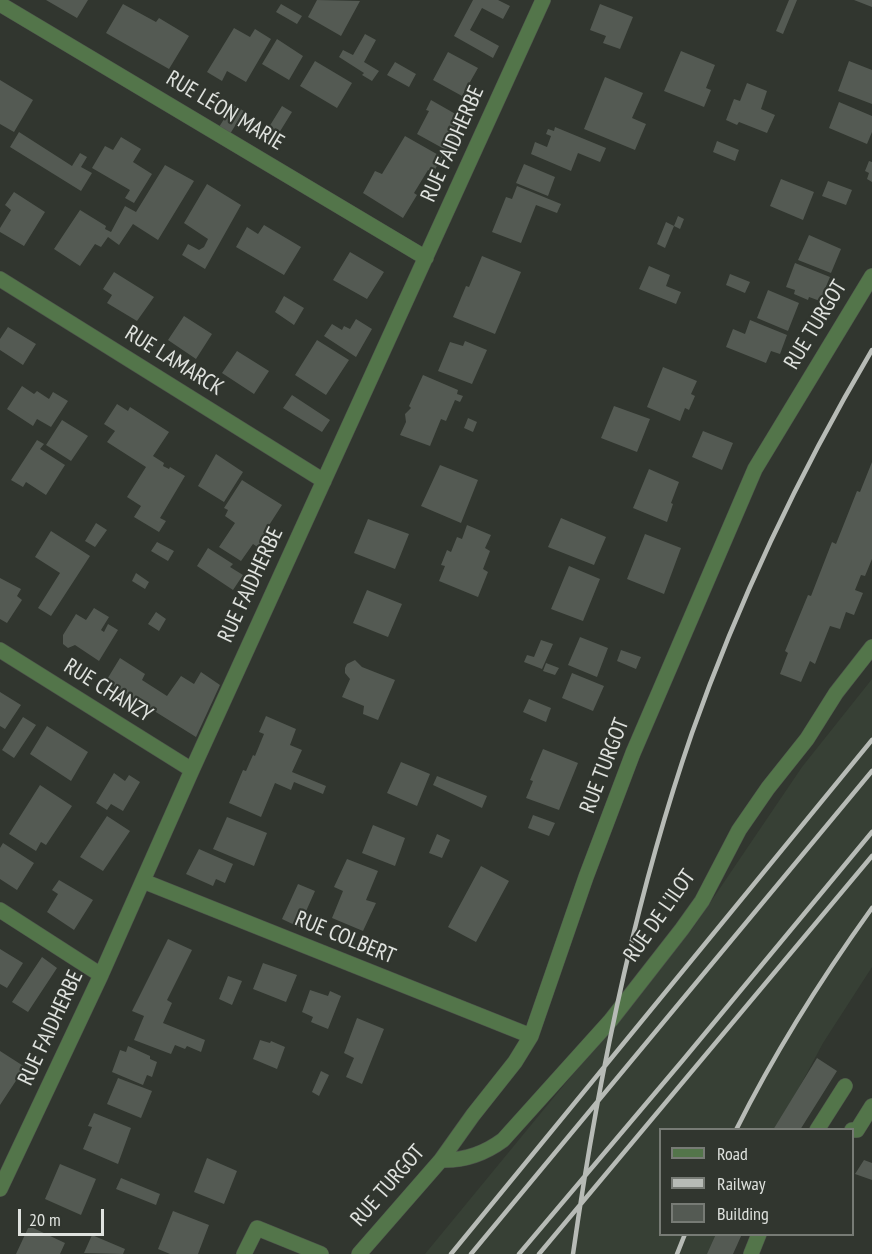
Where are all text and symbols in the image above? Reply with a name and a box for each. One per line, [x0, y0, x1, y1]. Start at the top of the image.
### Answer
street label: RUE LÉON MARIE [161, 65, 289, 157]
street label: RUE FAIDHERBE [416, 82, 490, 206]
street label: RUE TURGOT [779, 276, 853, 374]
street label: RUE LAMARCK [120, 320, 228, 402]
street label: RUE FAIDHERBE [213, 523, 289, 647]
street label: RUE CHANZY [59, 653, 157, 729]
street label: RUE TURGOT [575, 715, 635, 817]
street label: RUE DE L'ILOT [619, 865, 701, 967]
street label: RUE COLBERT [291, 906, 399, 970]
street label: RUE FAIDHERBE [13, 966, 89, 1090]
legend [659, 1128, 854, 1236]
street label: RUE TURGOT [345, 1140, 431, 1232]
text: Road [717, 1142, 748, 1165]
text: Railway [717, 1172, 766, 1195]
scale bar [21, 1197, 106, 1235]
text: Building [717, 1202, 769, 1225]
text: 20 m [29, 1208, 61, 1231]

